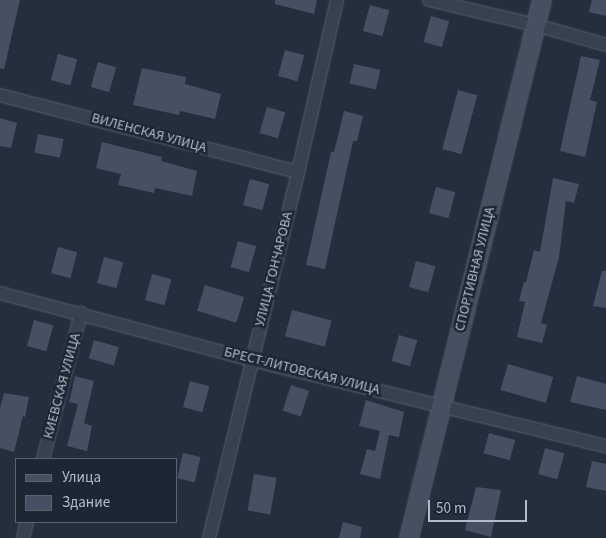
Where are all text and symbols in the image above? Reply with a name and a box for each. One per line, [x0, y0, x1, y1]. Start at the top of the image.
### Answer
street label: ВИЛЕНСКАЯ УЛИЦА [90, 110, 208, 156]
street label: СПОРТИВНАЯ УЛИЦА [451, 205, 499, 333]
street label: УЛИЦА ГОНЧАРОВА [252, 210, 296, 328]
street label: КИЕВСКАЯ УЛИЦА [40, 331, 84, 441]
street label: БРЕСТ-ЛИТОВСКАЯ УЛИЦА [222, 344, 382, 398]
legend [15, 458, 178, 523]
text: Улица [62, 467, 101, 488]
scale bar [431, 490, 530, 522]
text: Здание [62, 492, 110, 513]
text: 50 m [436, 498, 466, 519]

